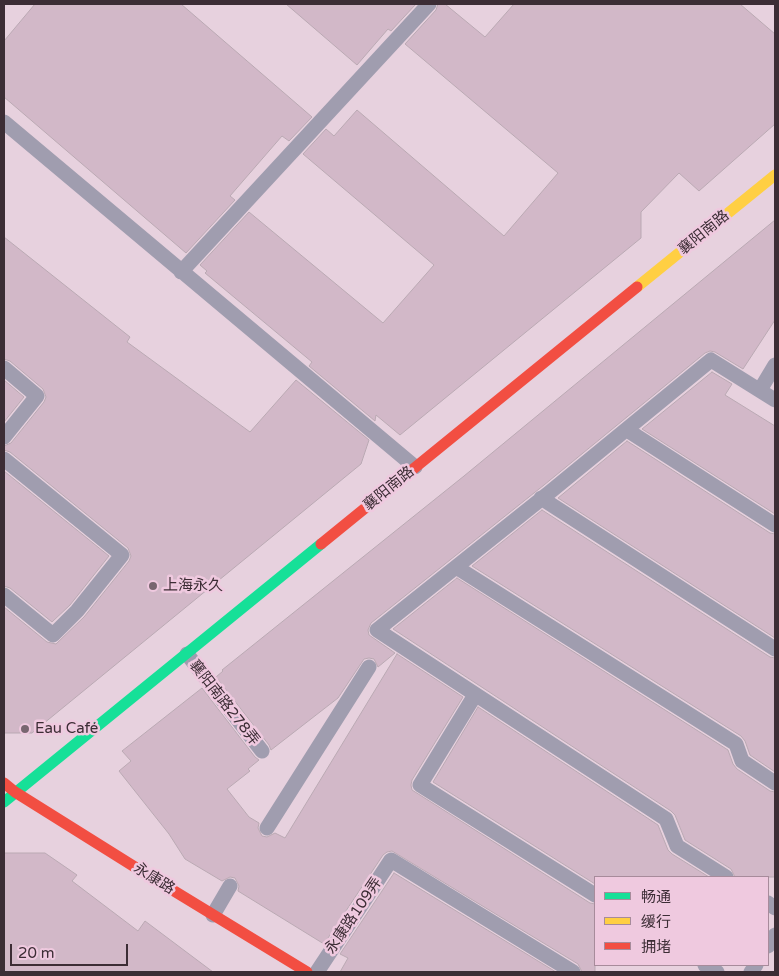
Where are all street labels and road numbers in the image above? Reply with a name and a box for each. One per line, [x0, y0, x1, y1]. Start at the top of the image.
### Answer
street label: 襄阳南路 [675, 207, 733, 259]
street label: 襄阳南路 [360, 463, 418, 515]
street label: 襄阳南路278弄 [185, 657, 263, 749]
street label: 永康路 [130, 859, 178, 899]
street label: 永康路109弄 [322, 874, 386, 958]

